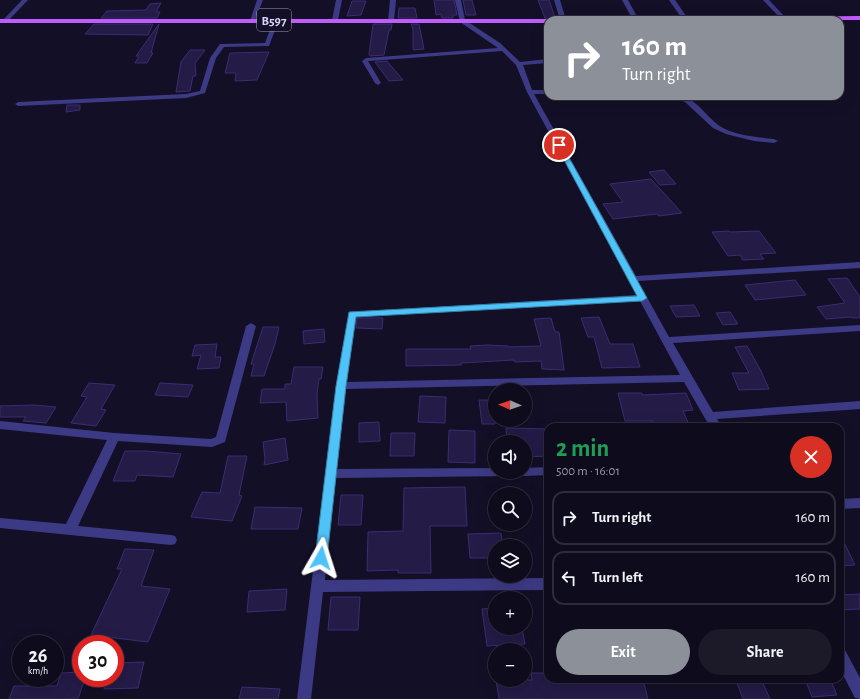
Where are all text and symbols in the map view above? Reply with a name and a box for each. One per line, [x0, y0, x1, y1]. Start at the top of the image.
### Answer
road number: B597 [257, 9, 291, 31]
icon: right [556, 32, 608, 84]
text: 160 m [622, 33, 687, 61]
text: Turn right [622, 66, 691, 84]
pin [542, 128, 576, 162]
icon: arrive [548, 134, 570, 156]
north arrow [488, 383, 532, 427]
map controls [488, 383, 532, 687]
button: sound [488, 435, 532, 479]
button: close [790, 436, 832, 478]
text: 2 min [556, 437, 609, 461]
text: 500 m · 16:01 [556, 465, 620, 478]
button: search [488, 487, 532, 531]
icon: right [558, 507, 580, 529]
text: Turn right [592, 510, 651, 525]
text: 160 m [795, 510, 830, 525]
position arrow [300, 537, 342, 579]
button: layers [488, 539, 532, 583]
icon: left [558, 567, 580, 589]
text: Turn left [592, 570, 643, 585]
text: 160 m [795, 570, 830, 585]
button: + [488, 591, 532, 635]
button: Exit [556, 629, 690, 675]
button: Share [698, 629, 832, 675]
speed limit sign: 30 [72, 635, 124, 687]
button: − [488, 643, 532, 687]
text: 26 [28, 646, 48, 666]
text: km/h [28, 666, 48, 676]

